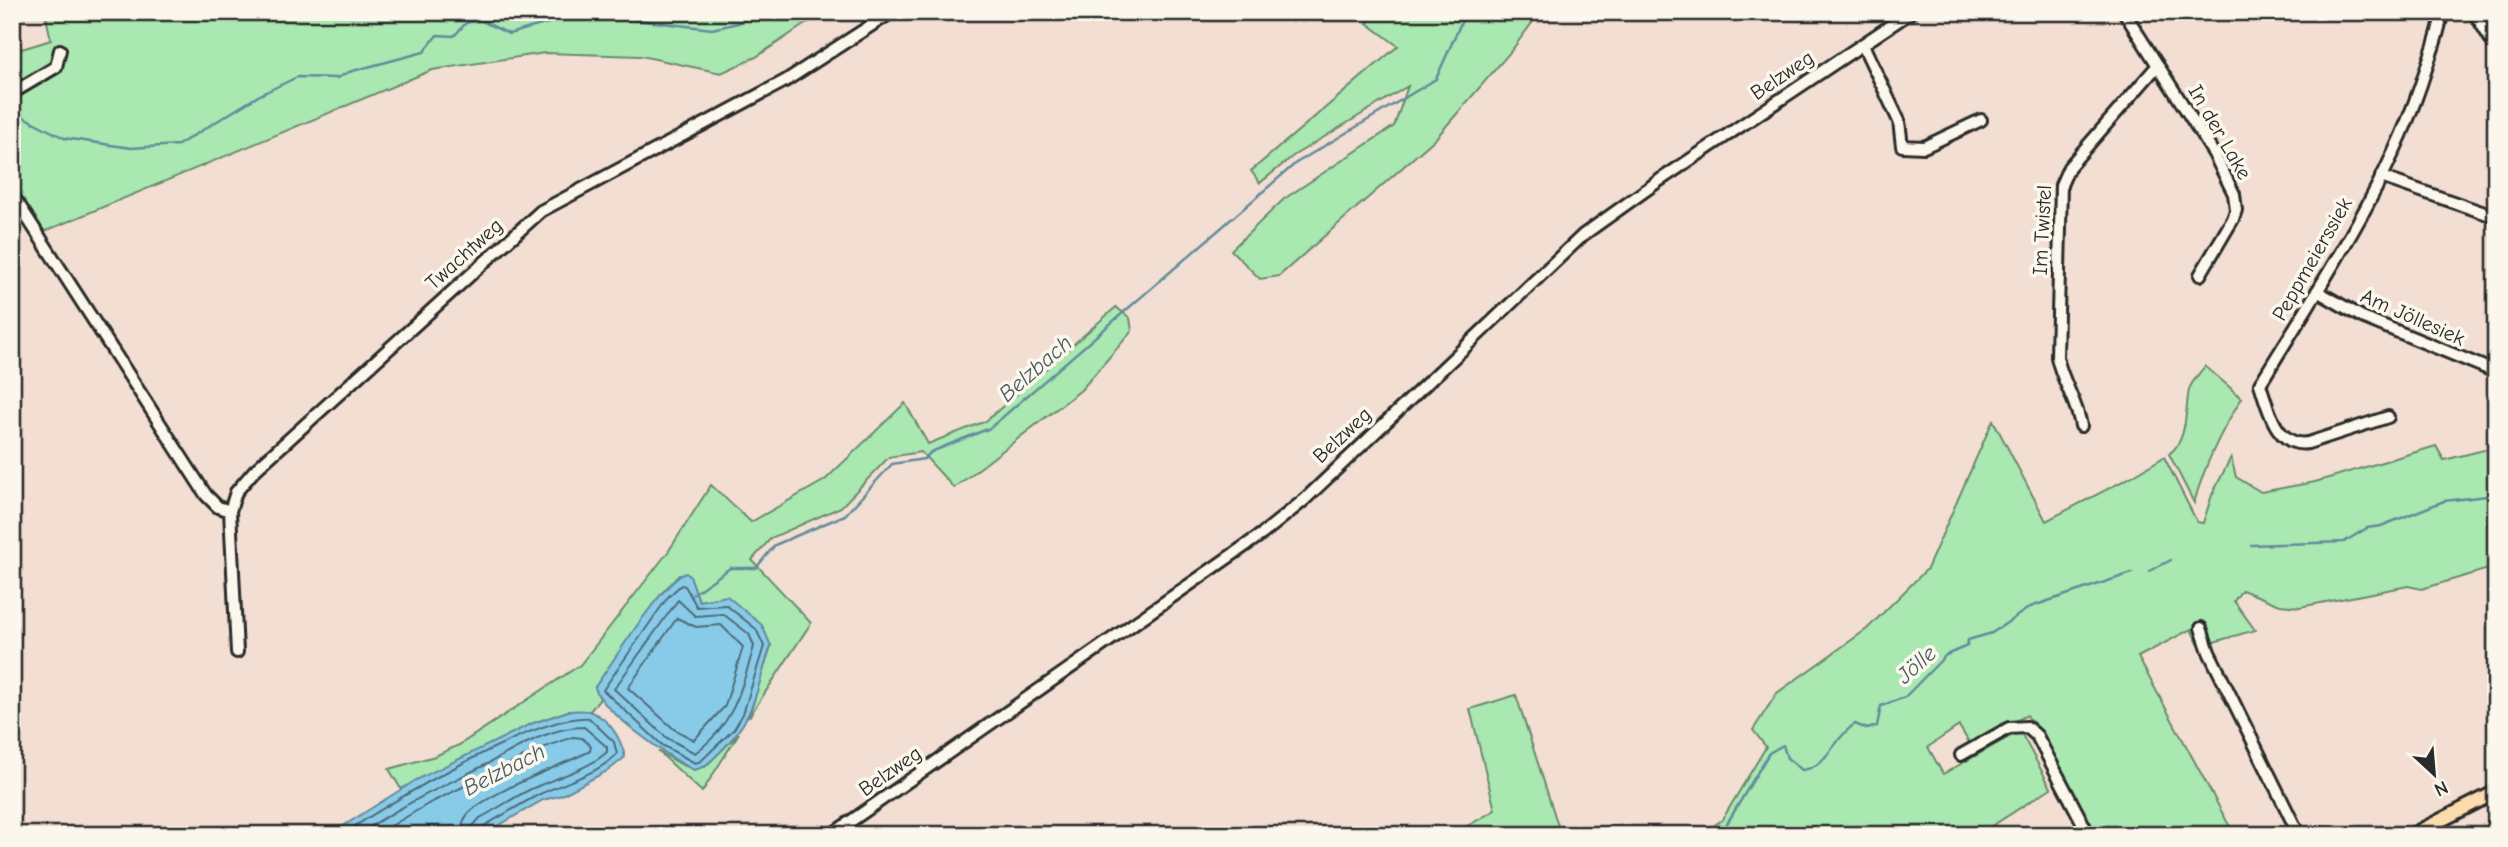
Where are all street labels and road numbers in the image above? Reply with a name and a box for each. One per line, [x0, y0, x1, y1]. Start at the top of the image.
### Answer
street label: Belzweg [1746, 45, 1818, 105]
street label: In der Lake [2183, 80, 2257, 184]
street label: Im Twistel [2028, 184, 2056, 276]
street label: Peppmeierssiek [2267, 193, 2357, 325]
street label: Twachtweg [421, 213, 507, 295]
street label: Am Jöllesiek [2357, 283, 2469, 351]
street label: Belzweg [1308, 402, 1376, 468]
street label: Belzweg [854, 741, 926, 801]

